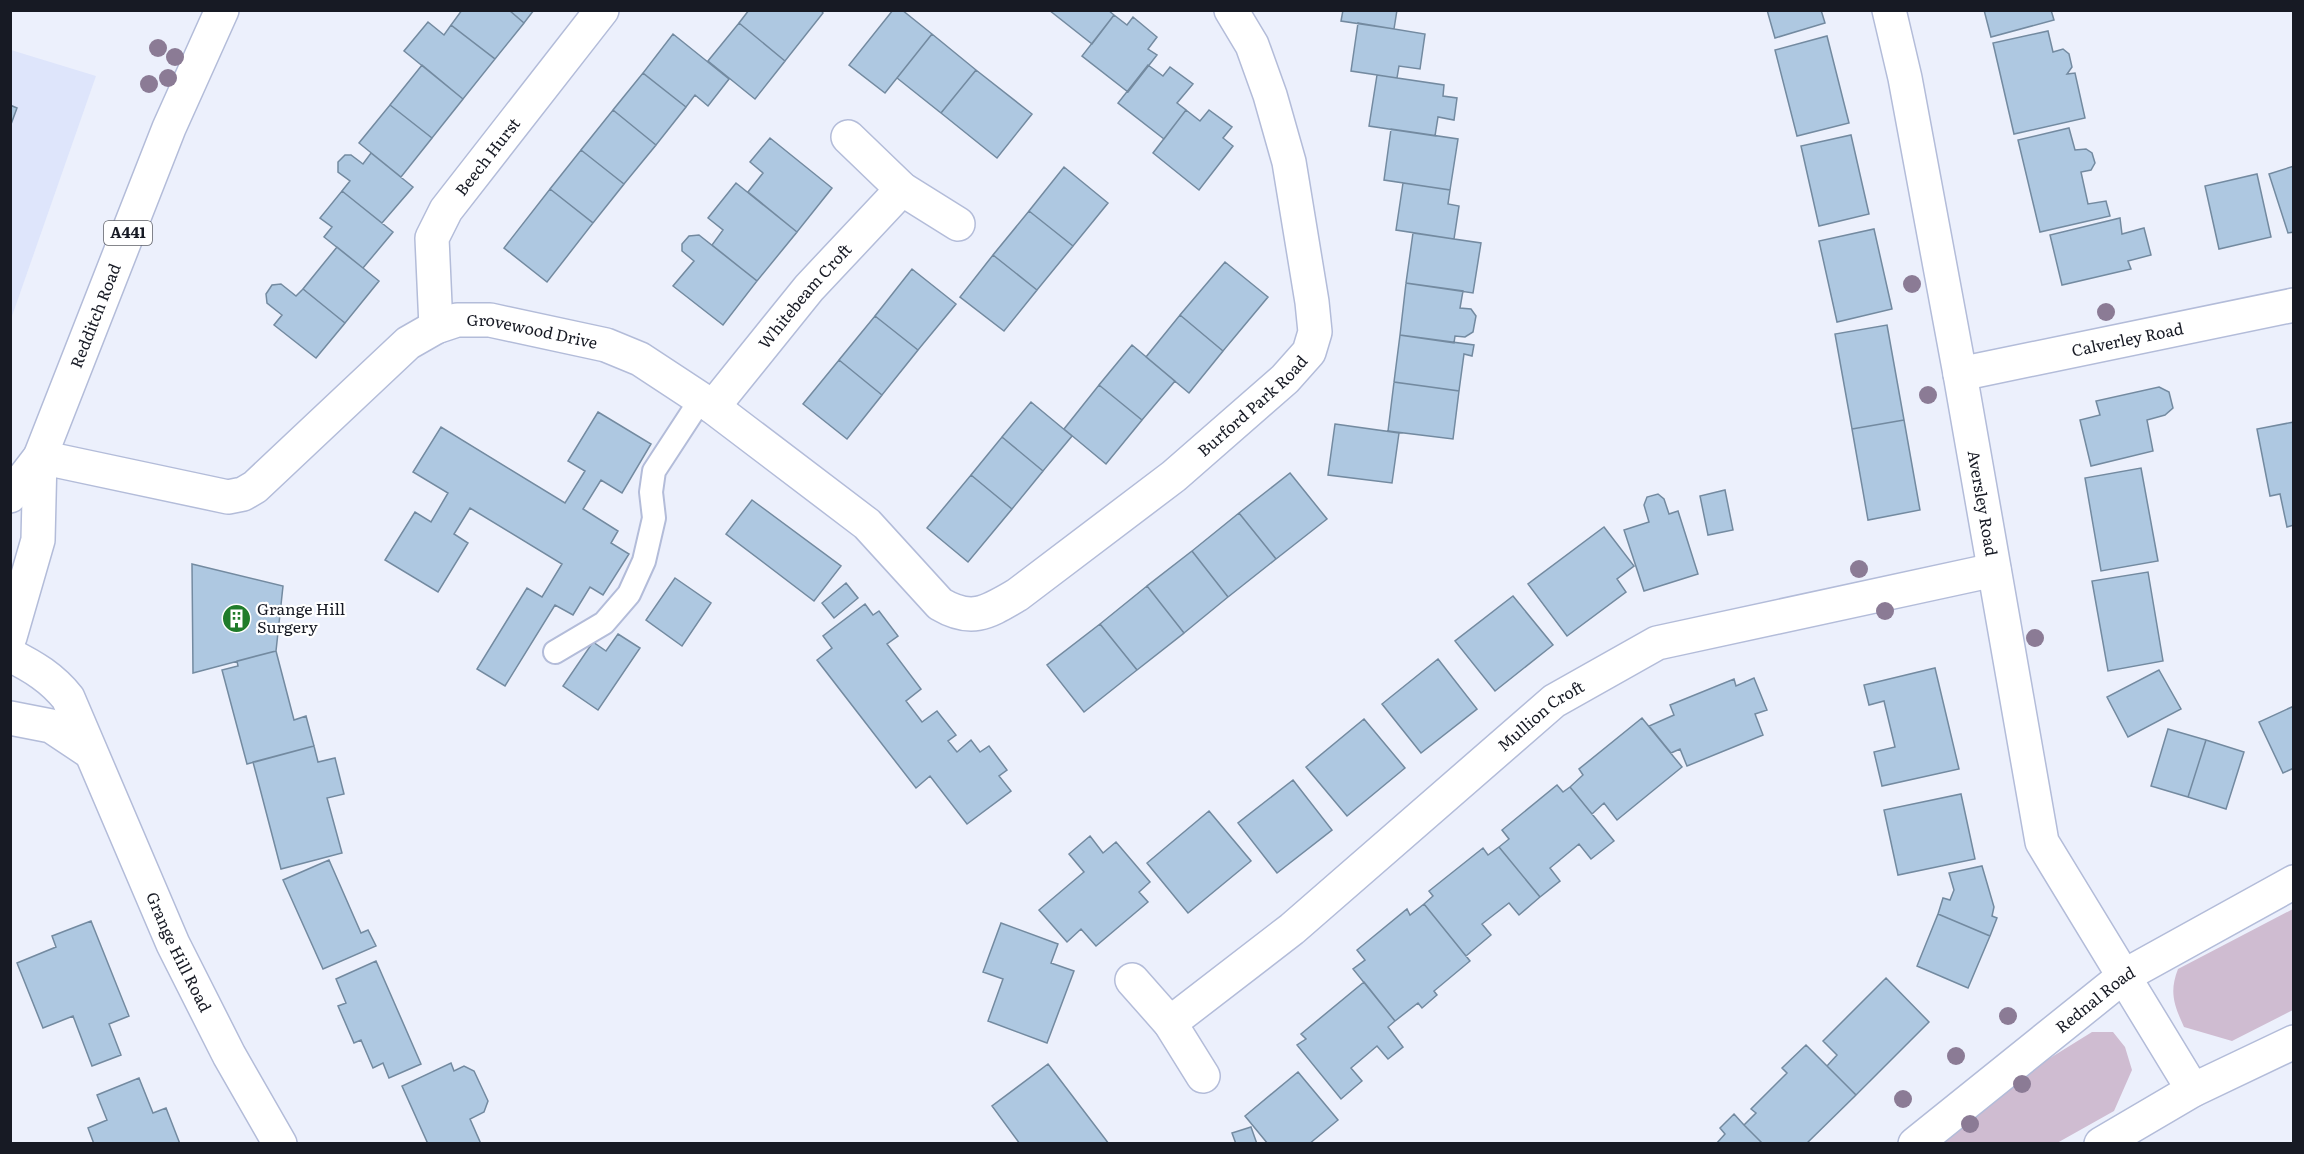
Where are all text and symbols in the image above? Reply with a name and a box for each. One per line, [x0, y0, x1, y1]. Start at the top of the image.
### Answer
street label: Beech Hurst [449, 112, 525, 200]
road number: A441 [104, 221, 152, 245]
street label: Whitebeam Croft [752, 237, 856, 353]
street label: Redditch Road [63, 259, 126, 371]
street label: Grovewood Drive [467, 306, 600, 354]
street label: Calverley Road [2069, 315, 2185, 362]
street label: Burford Park Road [1192, 349, 1312, 461]
street label: Aversley Road [1963, 448, 2005, 558]
place label: Grange Hill Surgery [257, 596, 345, 638]
building icon: Grange Hill Surgery [220, 602, 252, 634]
street label: Mullion Croft [1492, 673, 1588, 756]
street label: Grange Hill Road [141, 888, 218, 1016]
street label: Rednal Road [2050, 959, 2139, 1038]

